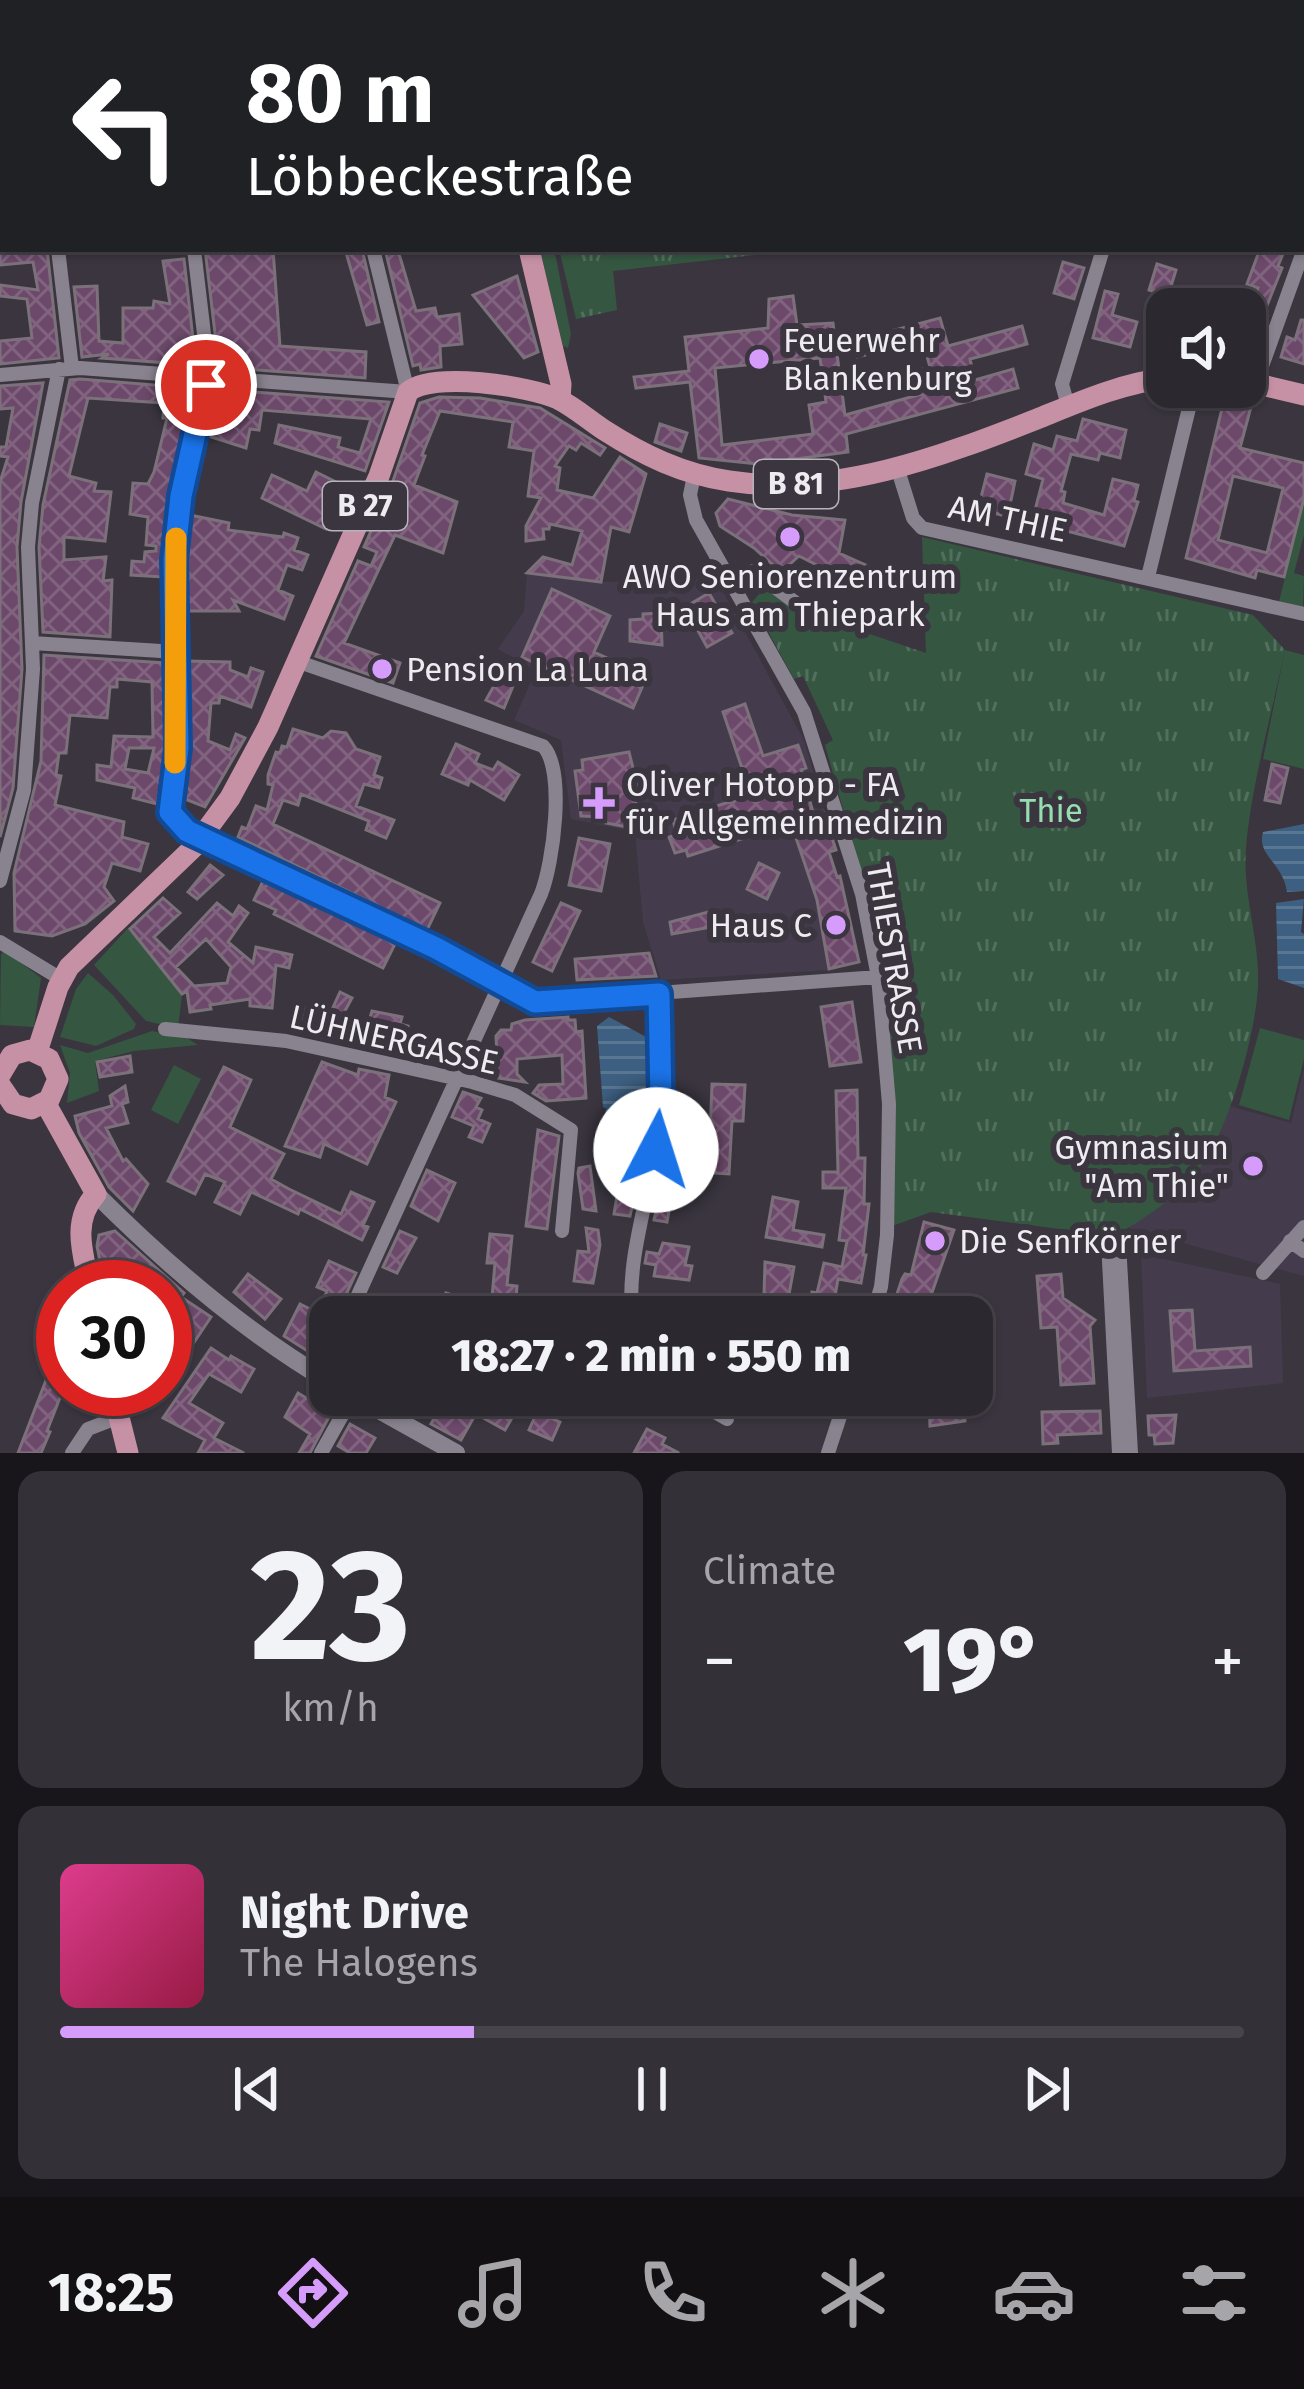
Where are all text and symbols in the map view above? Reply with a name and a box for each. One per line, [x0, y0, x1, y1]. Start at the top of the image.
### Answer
text: 80 m [246, 43, 435, 144]
icon: left [48, 48, 204, 204]
text: Löbbeckestraße [246, 145, 634, 209]
map controls [1146, 288, 1266, 408]
button: sound [1146, 288, 1266, 408]
place label: Feuerwehr Blankenburg [783, 321, 973, 399]
pin [155, 334, 257, 436]
marker: Feuerwehr Blankenburg [746, 346, 772, 372]
icon: arrive [173, 352, 239, 418]
road number: B 81 [754, 460, 838, 508]
road number: B 27 [323, 482, 407, 530]
street label: AM THIE [945, 487, 1071, 551]
marker: AWO Seniorenzentrum Haus am Thiepark [777, 524, 803, 550]
place label: AWO Seniorenzentrum Haus am Thiepark [623, 557, 957, 635]
place label: Pension La Luna [406, 650, 649, 690]
marker: Pension La Luna [369, 656, 395, 682]
place label: Oliver Hotopp - FA für Allgemeinmedizin [626, 765, 944, 843]
marker: Oliver Hotopp - FA für Allgemeinmedizin [583, 787, 615, 819]
park label: Thie [1019, 791, 1083, 831]
street label: THIESTRASSE [858, 860, 930, 1057]
place label: Haus C [710, 906, 812, 946]
marker: Haus C [823, 912, 849, 938]
street label: LÜHNERGASSE [286, 997, 502, 1083]
position arrow [593, 1087, 719, 1213]
place label: Gymnasium "Am Thie" [1054, 1128, 1229, 1206]
marker: Gymnasium "Am Thie" [1240, 1153, 1266, 1179]
place label: Die Senfkörner [959, 1222, 1182, 1262]
marker: Die Senfkörner [922, 1228, 948, 1254]
speed limit sign: 30 [36, 1260, 192, 1416]
text: 18:27 · 2 min · 550 m [451, 1329, 851, 1383]
text: 23 [250, 1513, 411, 1700]
text: Climate [703, 1548, 836, 1594]
text: 19° [903, 1607, 1044, 1715]
text: − [703, 1622, 736, 1701]
text: + [1211, 1622, 1244, 1701]
text: km/h [282, 1685, 379, 1731]
text: Night Drive [240, 1886, 469, 1940]
text: The Halogens [240, 1940, 478, 1986]
icon: previous [224, 2056, 290, 2122]
icon: pause [619, 2056, 685, 2122]
icon: next [1014, 2056, 1080, 2122]
icon: directions [271, 2251, 355, 2335]
icon: music [451, 2251, 535, 2335]
icon: phone [631, 2251, 715, 2335]
icon: climate [811, 2251, 895, 2335]
icon: car [992, 2251, 1076, 2335]
icon: filters [1172, 2251, 1256, 2335]
text: 18:25 [48, 2261, 174, 2325]

